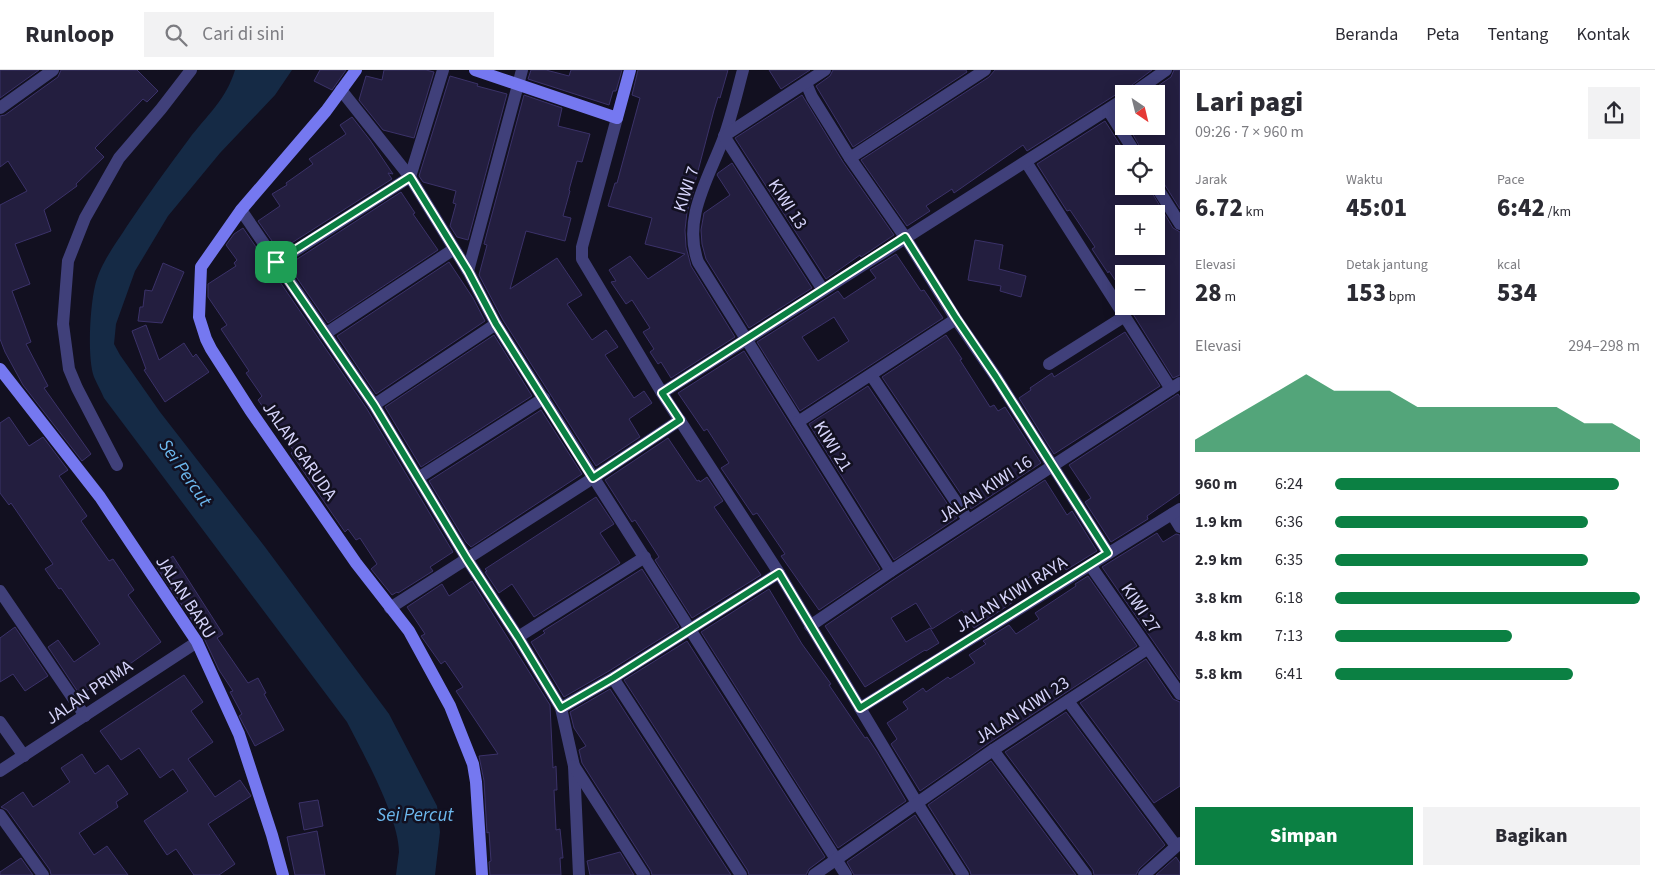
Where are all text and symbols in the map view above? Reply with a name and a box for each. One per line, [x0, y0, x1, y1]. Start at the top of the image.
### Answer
search box [144, 12, 494, 57]
text: Runloop [25, 17, 114, 52]
icon: search [162, 21, 190, 49]
text: Cari di sini [202, 21, 285, 48]
text: Beranda [1335, 22, 1398, 47]
text: Peta [1426, 22, 1459, 47]
text: Tentang [1487, 22, 1548, 47]
text: Kontak [1576, 22, 1630, 47]
text: Lari pagi [1195, 82, 1303, 122]
north arrow [1115, 85, 1165, 135]
map controls [1115, 85, 1165, 315]
button: share [1588, 87, 1640, 139]
text: 09:26 · 7 × 960 m [1195, 121, 1304, 143]
button: locate [1115, 145, 1165, 195]
street label: KIWI 7 [667, 163, 706, 215]
text: Jarak [1195, 170, 1227, 190]
text: Waktu [1346, 170, 1383, 190]
text: Pace [1497, 170, 1524, 190]
street label: KIWI 13 [762, 174, 813, 234]
text: 6.72 [1195, 190, 1243, 226]
text: 45:01 [1346, 190, 1407, 226]
text: 6:42 [1497, 190, 1545, 226]
text: km [1243, 202, 1264, 222]
text: /km [1545, 202, 1571, 222]
button: + [1115, 205, 1165, 255]
pin [255, 241, 297, 283]
icon: arrive [262, 248, 290, 276]
text: Elevasi [1195, 255, 1236, 275]
text: Detak jantung [1346, 255, 1428, 275]
text: kcal [1497, 255, 1521, 275]
button: − [1115, 265, 1165, 315]
text: 28 [1195, 275, 1222, 311]
text: 153 [1346, 275, 1386, 311]
text: 534 [1497, 275, 1537, 311]
text: m [1222, 287, 1236, 307]
text: bpm [1386, 287, 1416, 307]
text: Elevasi [1195, 335, 1241, 357]
text: 294–298 m [1568, 335, 1640, 357]
street label: JALAN GARUDA [256, 397, 343, 506]
street label: KIWI 21 [807, 416, 858, 476]
water label: Sei Percut [152, 434, 218, 513]
street label: JALAN KIWI 16 [933, 450, 1037, 529]
text: 960 m [1195, 473, 1237, 495]
text: 6:24 [1275, 473, 1303, 495]
text: 1.9 km [1195, 511, 1242, 533]
text: 6:36 [1275, 511, 1303, 533]
text: 2.9 km [1195, 549, 1242, 571]
text: 6:35 [1275, 549, 1303, 571]
street label: JALAN KIWI RAYA [951, 550, 1072, 639]
street label: JALAN BARU [149, 551, 222, 644]
street label: KIWI 27 [1115, 578, 1167, 638]
text: 3.8 km [1195, 587, 1242, 609]
text: 6:18 [1275, 587, 1303, 609]
text: 4.8 km [1195, 625, 1242, 647]
text: 7:13 [1275, 625, 1303, 647]
street label: JALAN PRIMA [41, 654, 138, 731]
text: 5.8 km [1195, 663, 1242, 685]
text: 6:41 [1275, 663, 1303, 685]
street label: JALAN KIWI 23 [970, 671, 1074, 750]
water label: Sei Percut [377, 802, 454, 829]
button: Simpan [1195, 807, 1413, 865]
button: Bagikan [1423, 807, 1640, 865]

